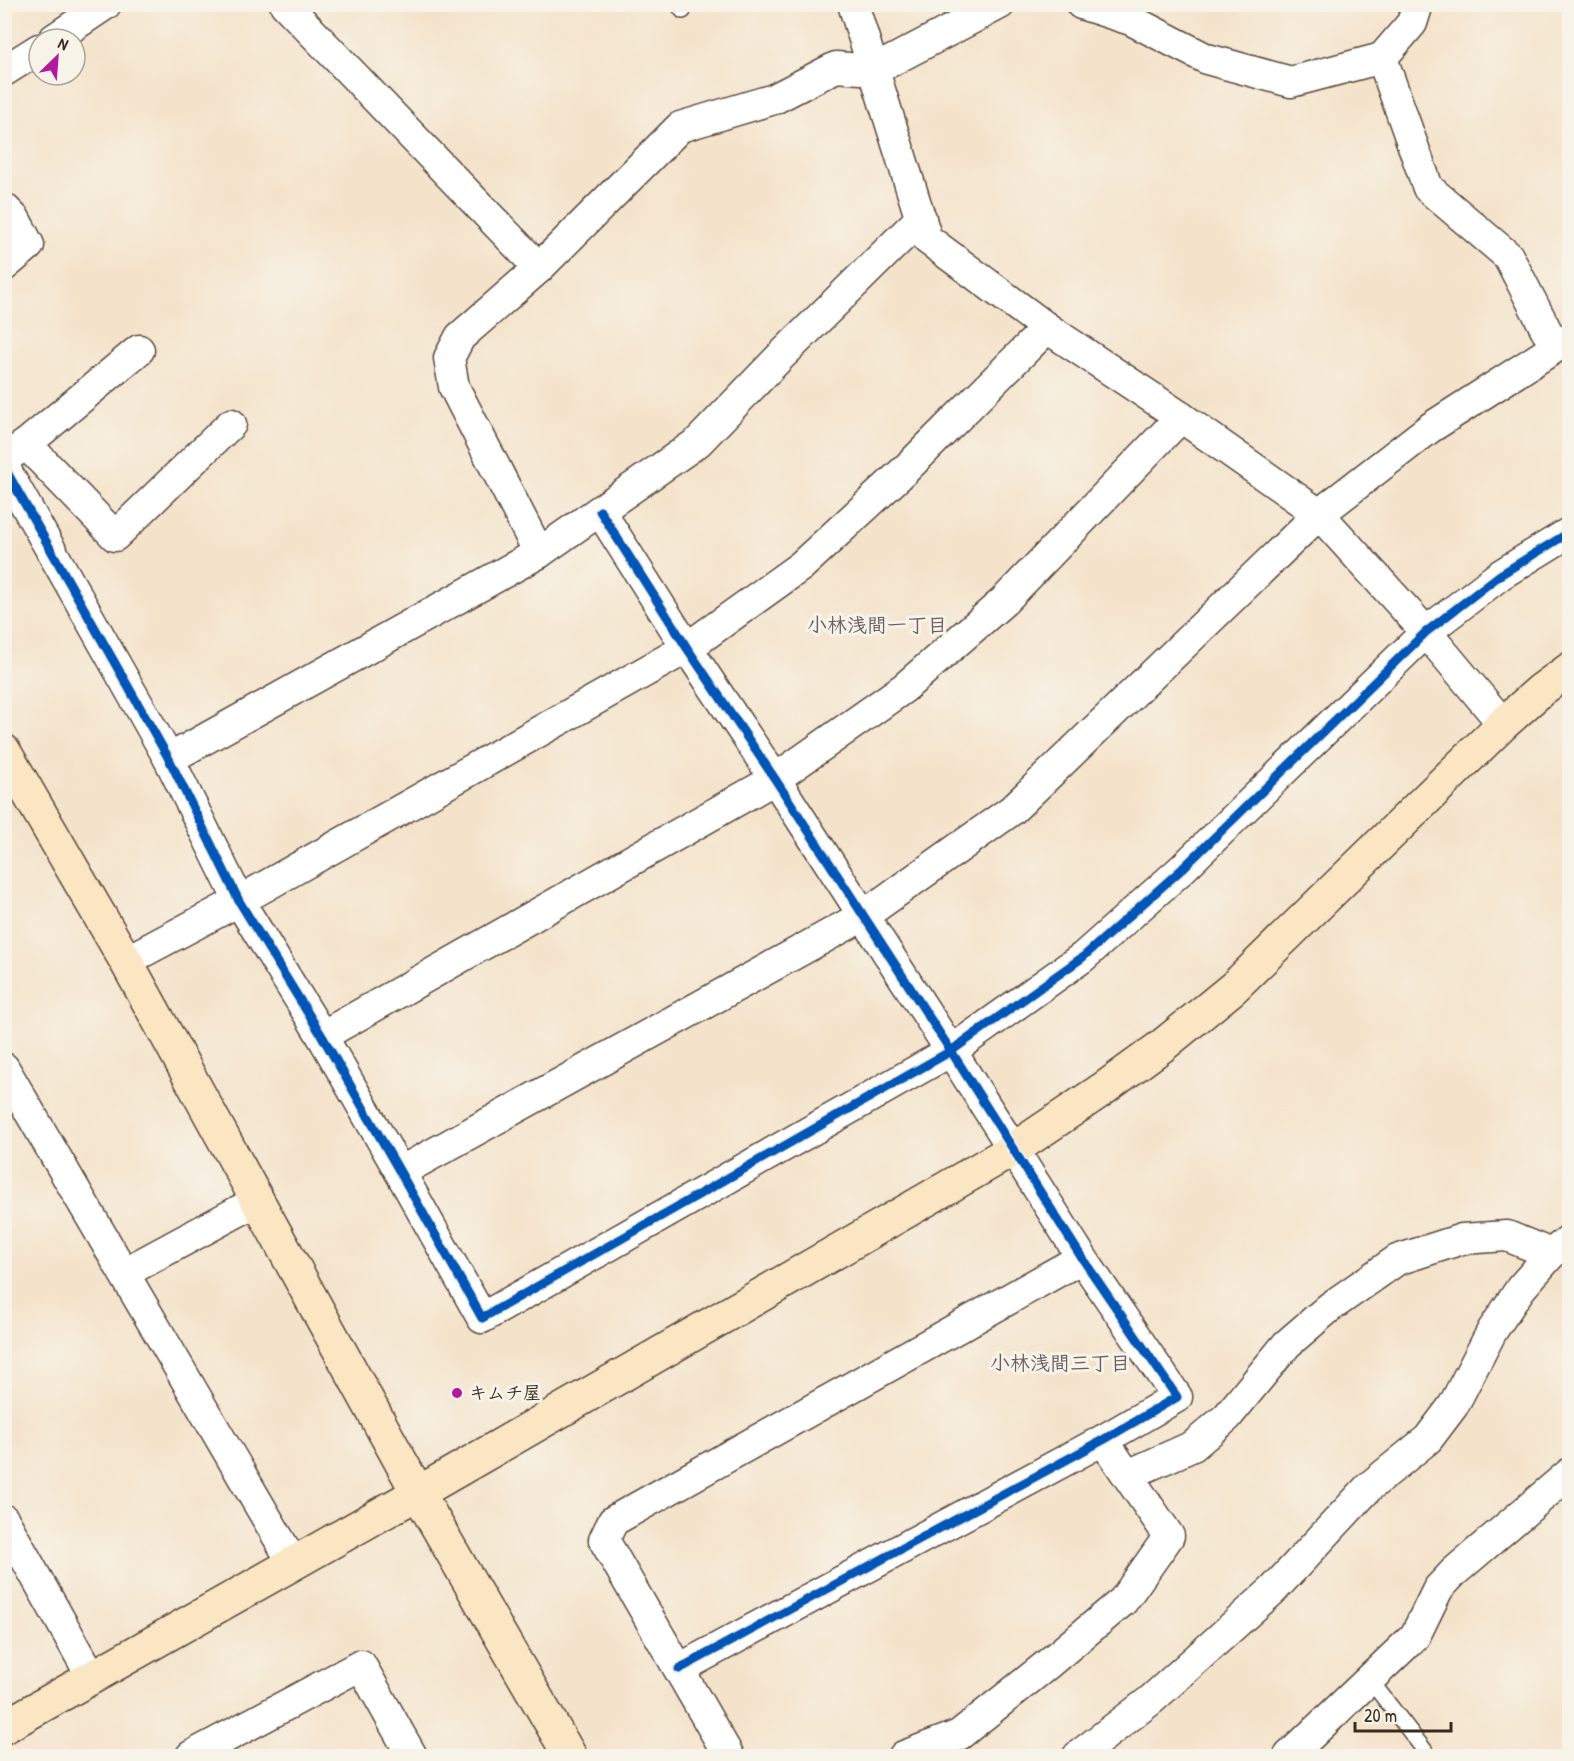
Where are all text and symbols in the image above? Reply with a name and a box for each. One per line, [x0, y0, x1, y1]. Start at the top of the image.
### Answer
north arrow [27, 27, 87, 87]
text: N [55, 32, 72, 55]
district label: 小林浅間一丁目 [807, 611, 947, 638]
district label: 小林浅間三丁目 [990, 1349, 1130, 1376]
place label: キムチ屋 [469, 1380, 541, 1405]
marker: キムチ屋 [450, 1386, 464, 1400]
scale bar [1355, 1695, 1451, 1733]
text: 20 m [1364, 1703, 1397, 1728]

